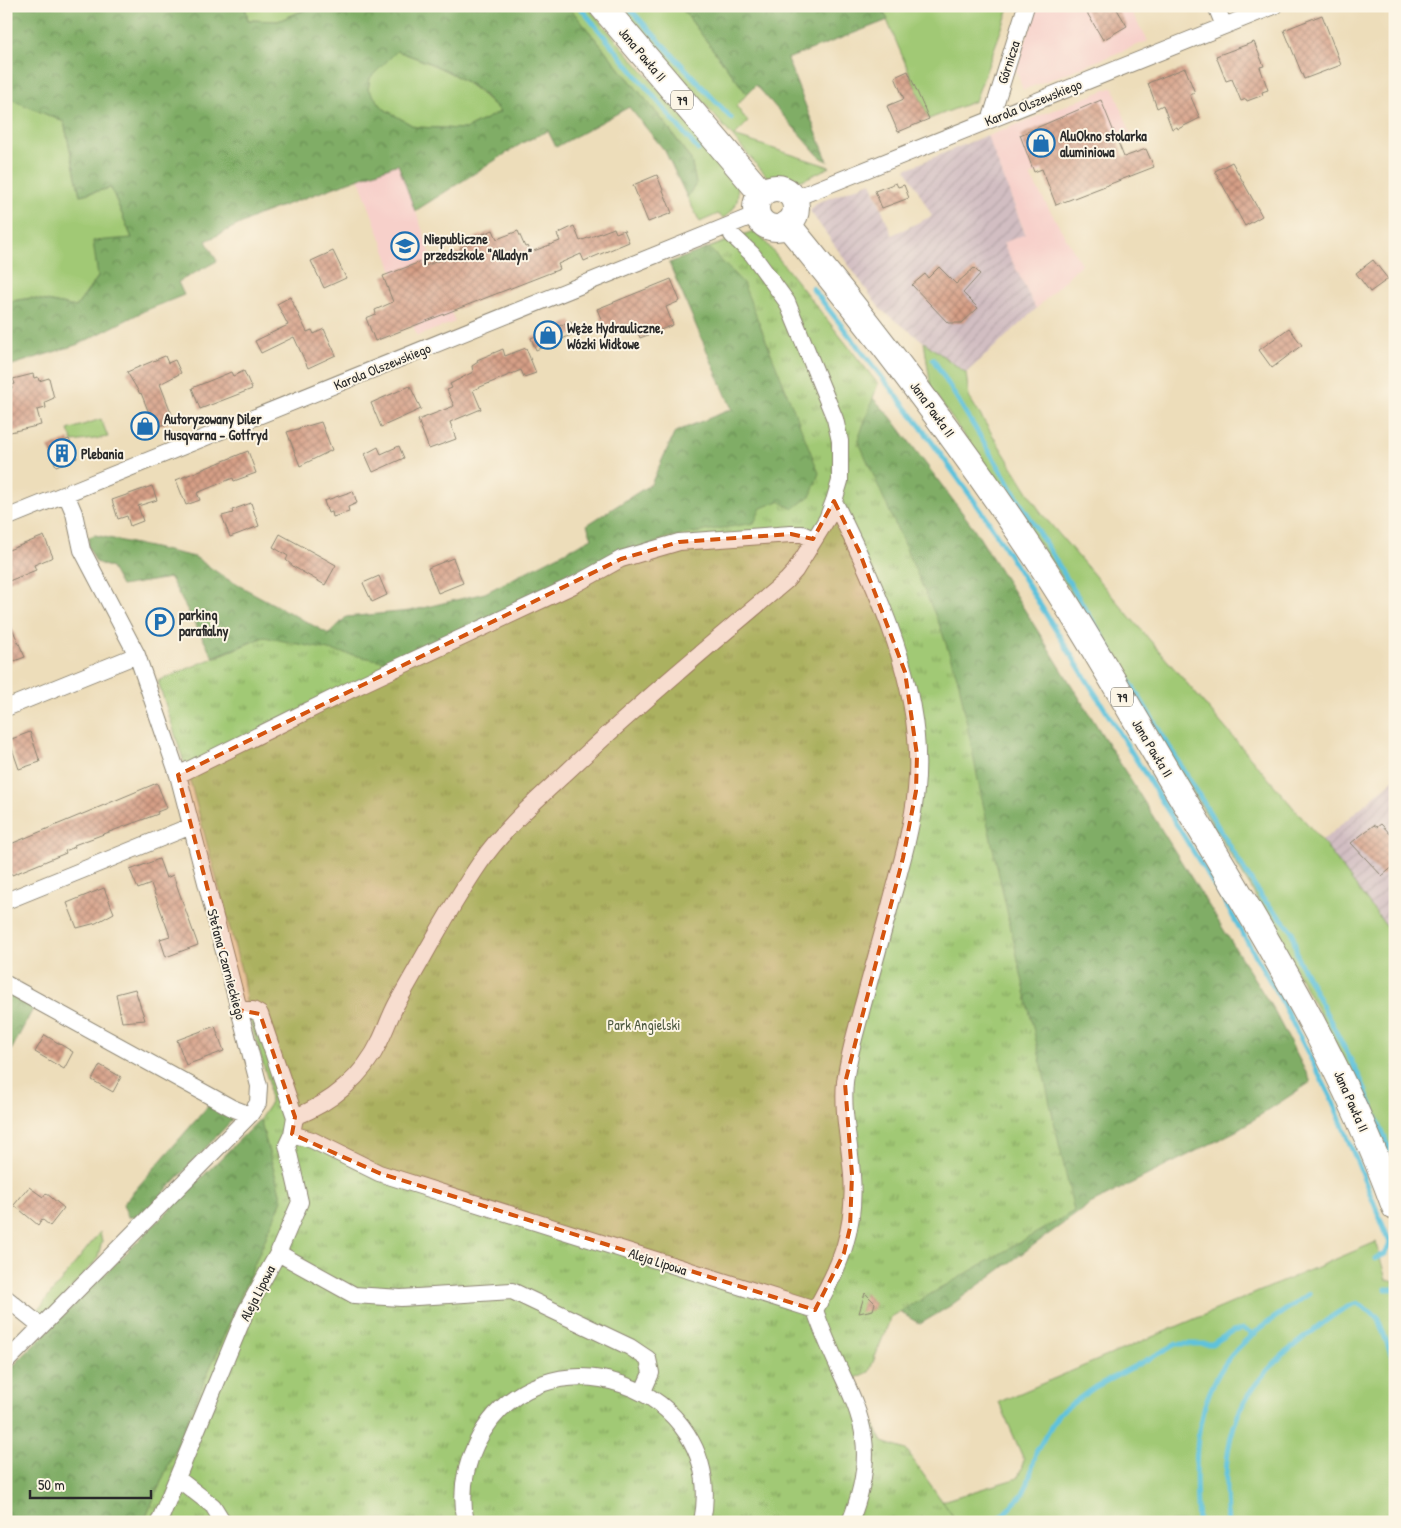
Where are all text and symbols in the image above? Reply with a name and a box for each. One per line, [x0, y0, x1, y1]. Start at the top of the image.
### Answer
street label: Jana Pawła II [615, 23, 671, 85]
street label: Górnicza [992, 38, 1024, 86]
street label: Karola Olszewskiego [982, 74, 1085, 131]
road number: 79 [671, 90, 693, 110]
place label: AluOkno stolarka aluminiowa [1060, 126, 1147, 161]
shop icon: AluOkno stolarka aluminiowa [1026, 128, 1056, 158]
place label: Niepubliczne przedszkole "Alladyn" [424, 229, 532, 266]
school or university icon: Niepubliczne przedszkole "Alladyn" [390, 231, 420, 261]
place label: Węże Hydrauliczne, Wózki Widłowe [567, 318, 664, 353]
shop icon: Węże Hydrauliczne, Wózki Widłowe [533, 320, 563, 350]
street label: Karola Olszewskiego [331, 338, 434, 395]
street label: Jana Pawła II [906, 377, 960, 441]
place label: Autoryzowany Diler Husqvarna - Gotfryd [164, 409, 268, 446]
shop icon: Autoryzowany Diler Husqvarna - Gotfryd [130, 411, 160, 441]
building icon: Plebania [47, 438, 77, 468]
place label: Plebania [81, 444, 124, 463]
place label: parking parafialny [179, 605, 228, 642]
parking icon: parking parafialny [145, 607, 175, 637]
road number: 79 [1111, 688, 1133, 706]
street label: Jana Pawła II [1128, 715, 1178, 781]
street label: Stefana Czarnieckiego [202, 907, 251, 1022]
park label: Park Angielski [608, 1015, 680, 1035]
street label: Jana Pawła II [1330, 1067, 1374, 1135]
street label: Aleja Lipowa [626, 1243, 690, 1280]
street label: Aleja Lipowa [235, 1261, 280, 1325]
scale bar [30, 1468, 151, 1500]
text: 50 m [38, 1474, 65, 1495]

